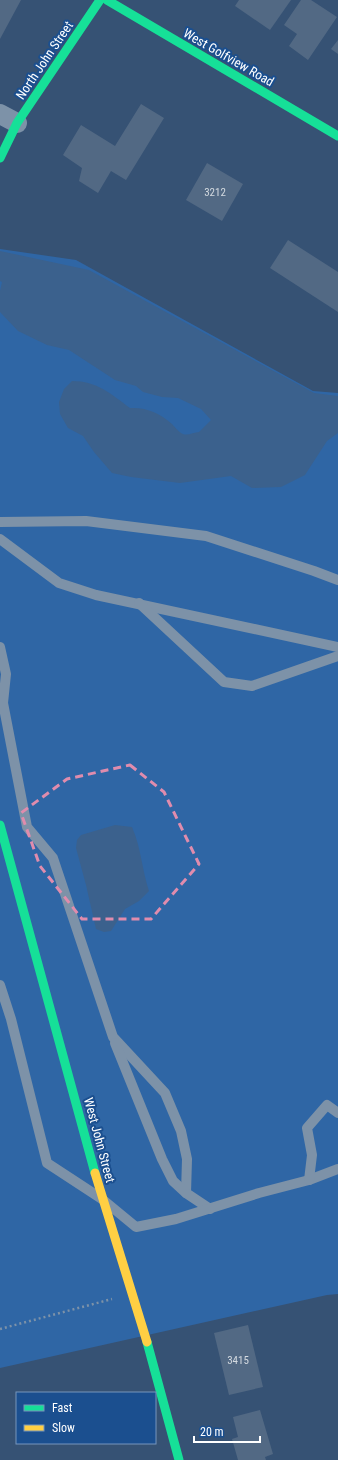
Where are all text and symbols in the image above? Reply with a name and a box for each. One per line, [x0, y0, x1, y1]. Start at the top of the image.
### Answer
street label: North John Street [13, 18, 76, 102]
street label: West Golfview Road [181, 25, 277, 89]
house number: 3212 [204, 186, 226, 199]
street label: West John Street [81, 1096, 118, 1184]
house number: 3415 [227, 1354, 249, 1367]
legend [16, 1392, 156, 1444]
text: Fast [52, 1401, 73, 1415]
scale bar [194, 1418, 260, 1444]
text: Slow [52, 1421, 75, 1435]
text: 20 m [200, 1425, 224, 1439]

